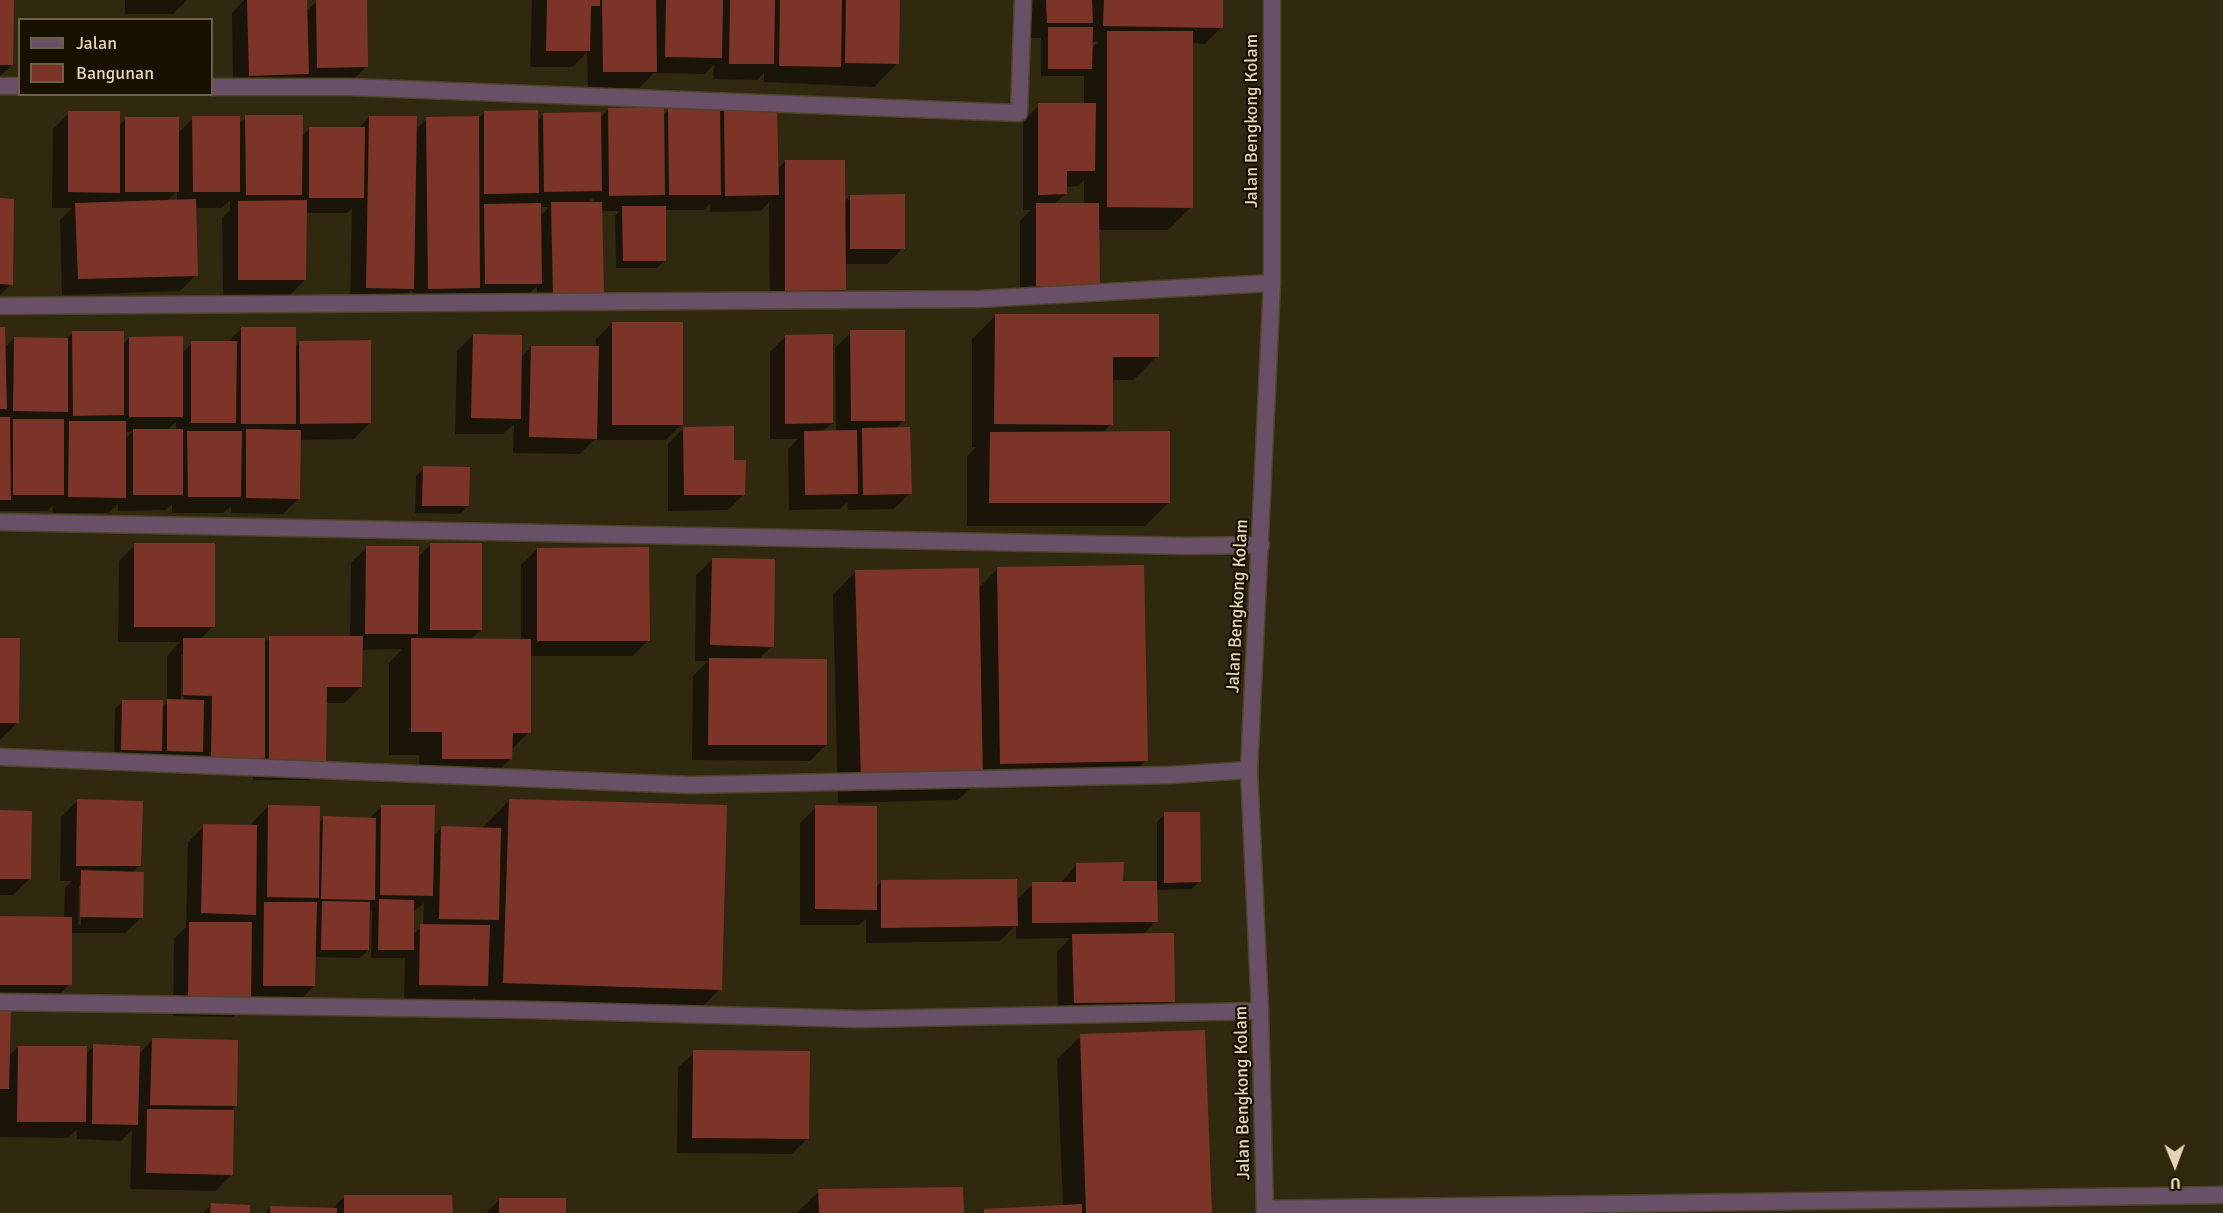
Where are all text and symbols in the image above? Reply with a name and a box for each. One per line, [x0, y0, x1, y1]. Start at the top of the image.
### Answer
legend [18, 18, 213, 96]
text: Jalan [76, 32, 117, 54]
street label: Jalan Bengkong Kolam [1241, 34, 1263, 208]
text: Bangunan [76, 62, 154, 84]
street label: Jalan Bengkong Kolam [1223, 519, 1253, 693]
street label: Jalan Bengkong Kolam [1231, 1006, 1255, 1180]
north arrow [2145, 1135, 2205, 1195]
text: U [2170, 1173, 2181, 1193]

